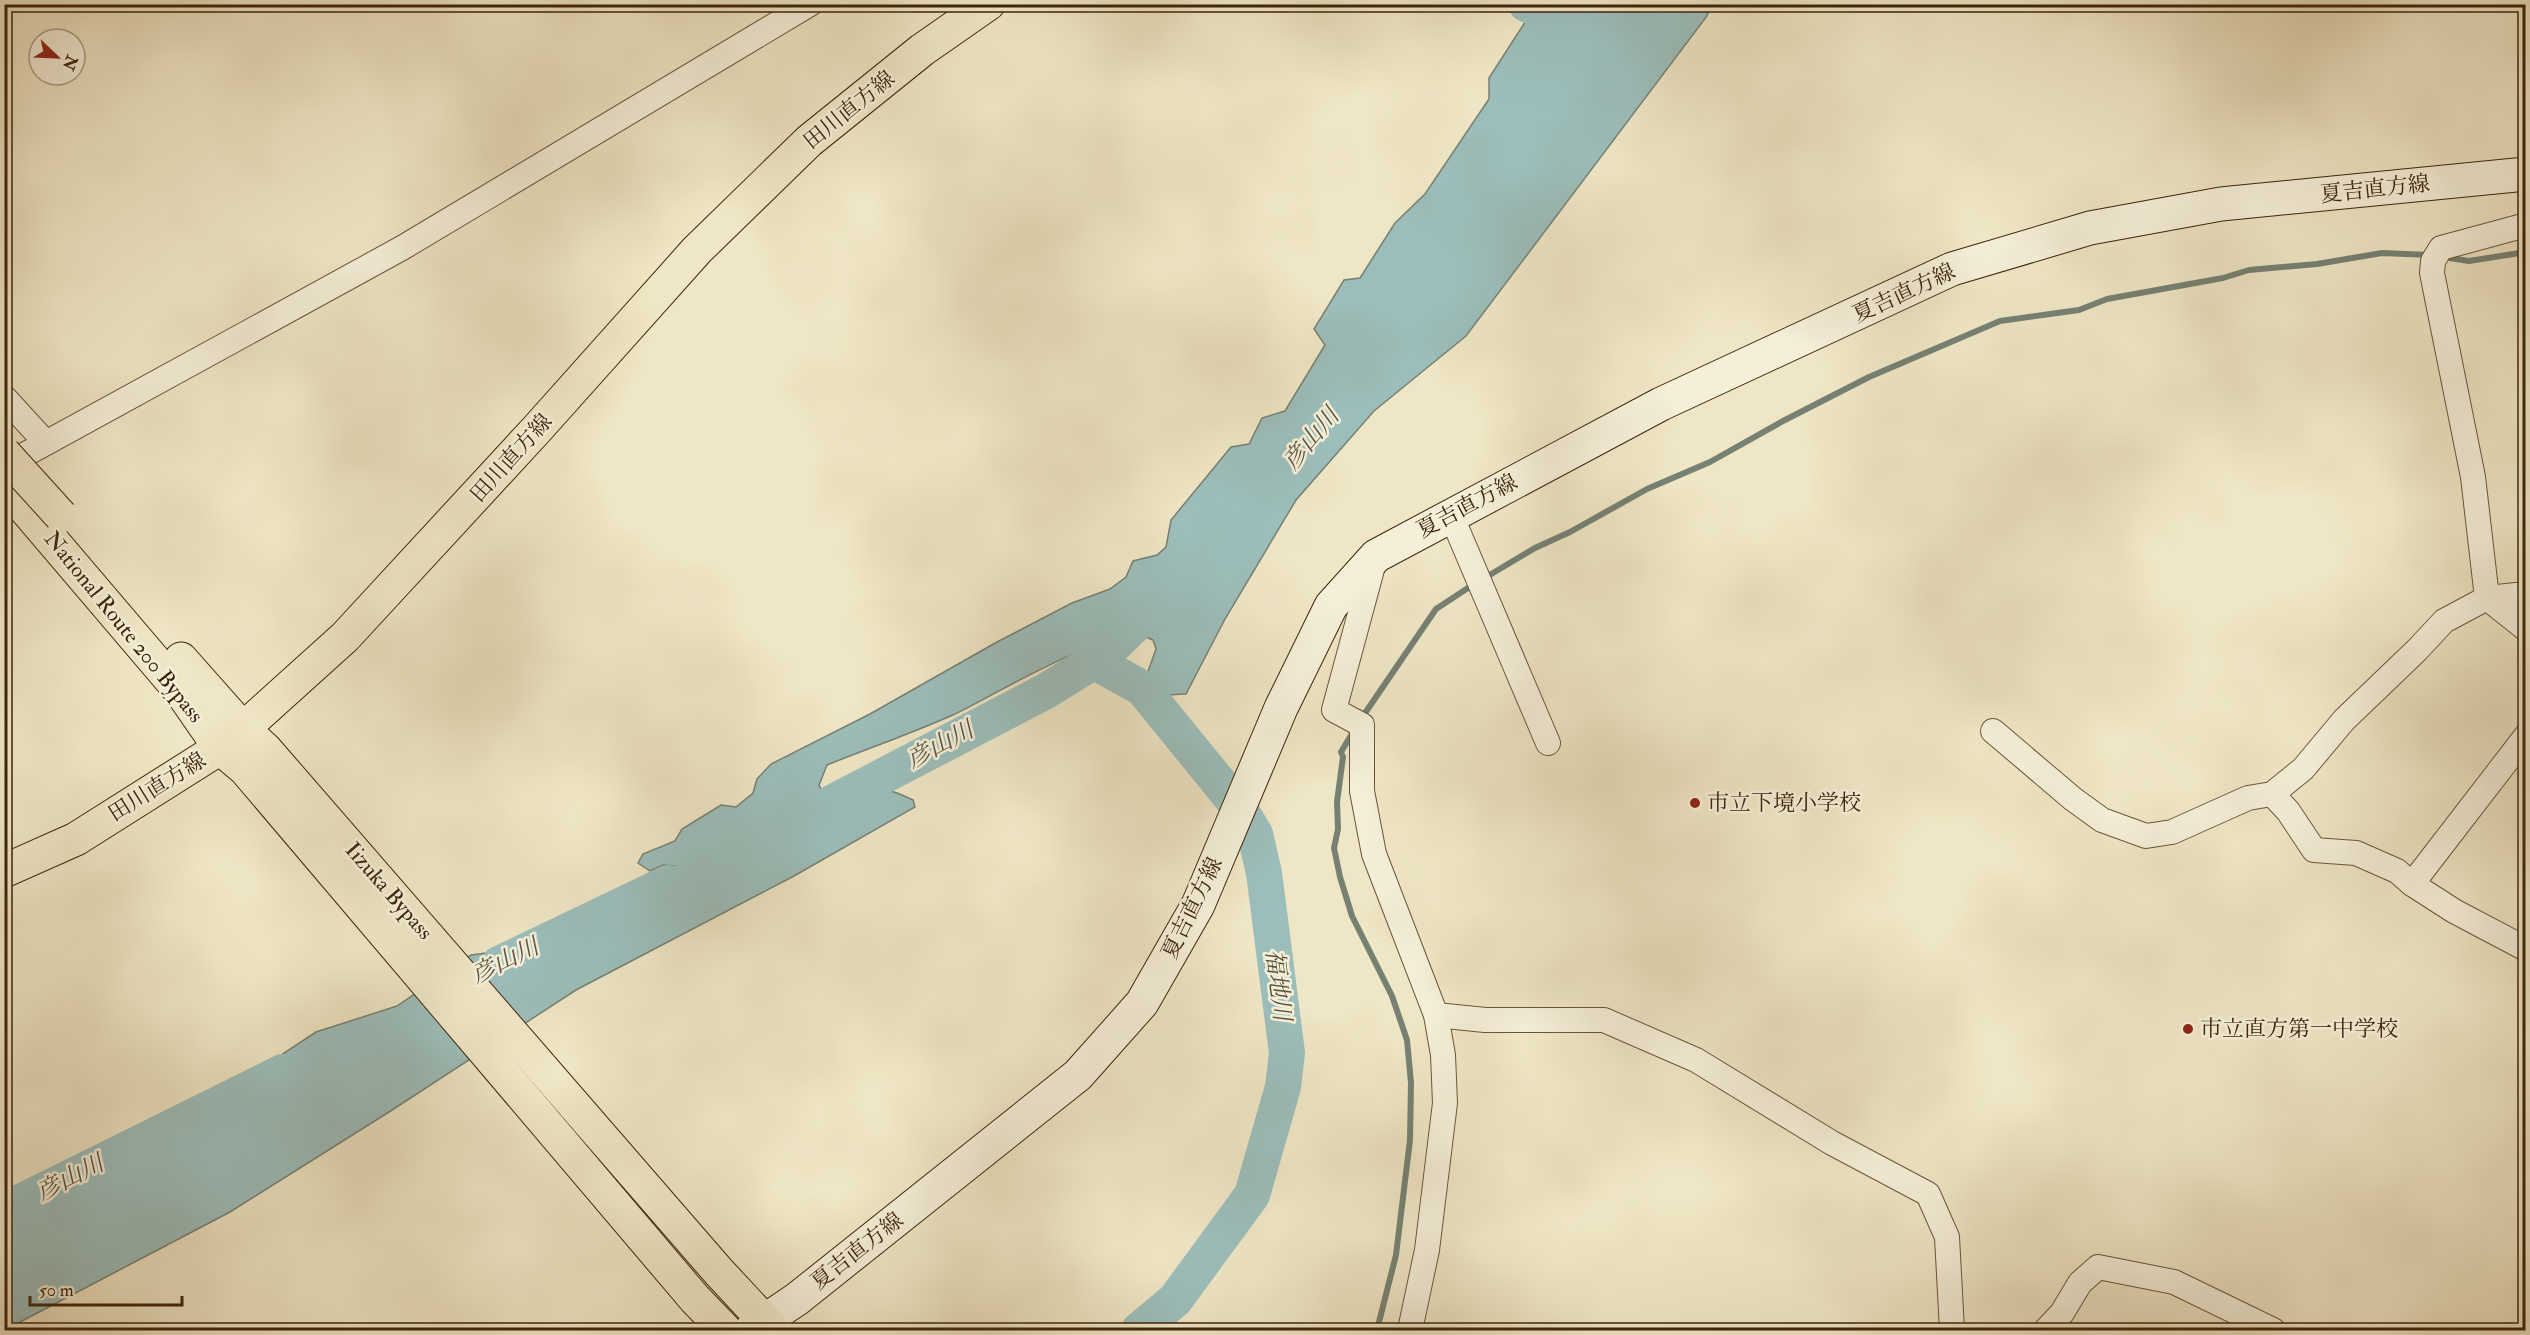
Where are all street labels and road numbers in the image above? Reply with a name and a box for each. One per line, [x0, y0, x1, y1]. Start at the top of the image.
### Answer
street label: 田川直方線 [797, 65, 901, 155]
street label: 夏吉直方線 [2319, 169, 2431, 209]
street label: 夏吉直方線 [1848, 257, 1960, 329]
street label: 田川直方線 [464, 408, 558, 508]
street label: 夏吉直方線 [1412, 468, 1522, 544]
street label: National Route 200 Bypass [37, 526, 210, 729]
street label: 田川直方線 [103, 746, 211, 828]
street label: Iizuka Bypass [338, 837, 439, 946]
street label: 夏吉直方線 [1155, 852, 1229, 964]
street label: 夏吉直方線 [805, 1206, 909, 1296]

